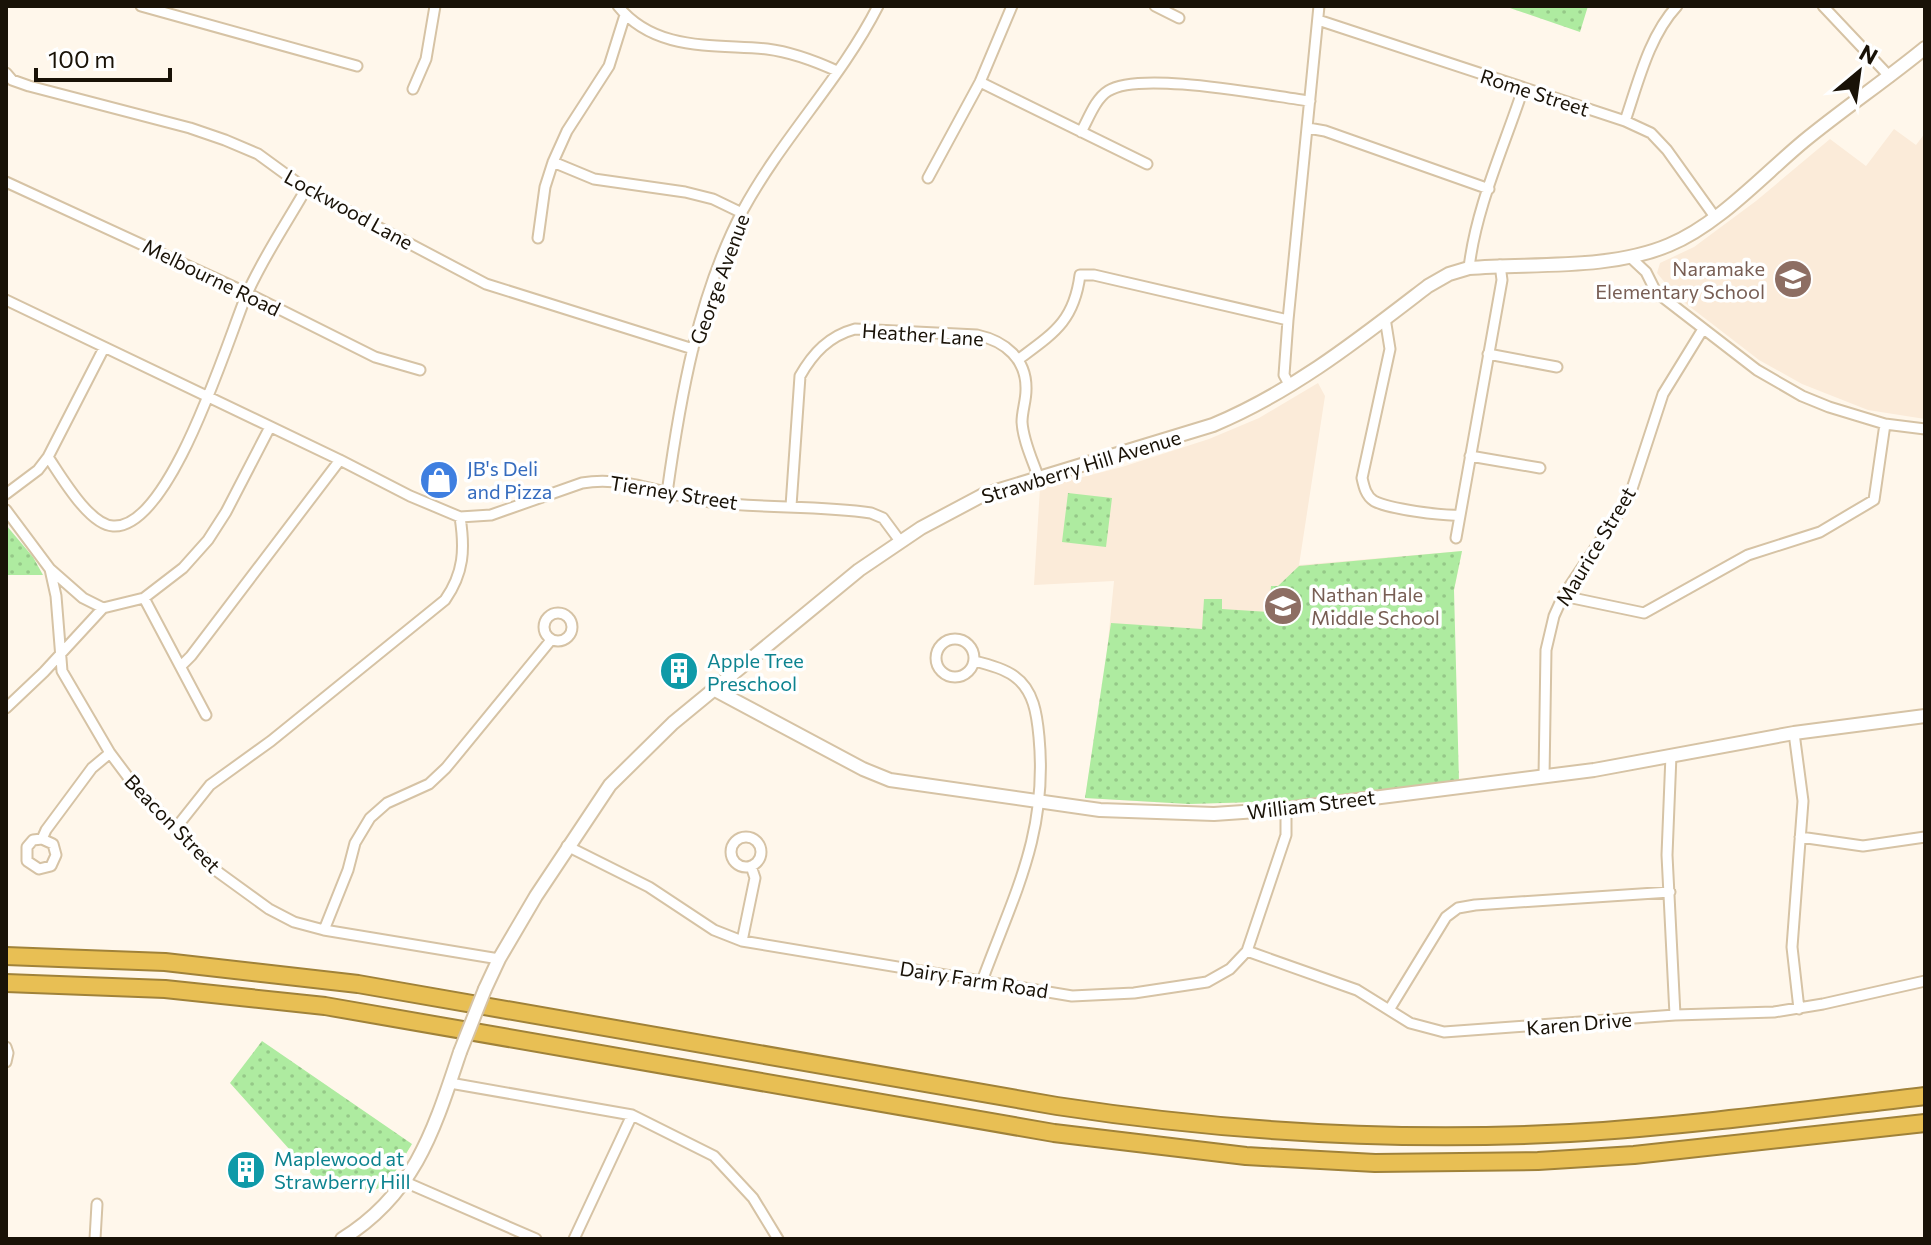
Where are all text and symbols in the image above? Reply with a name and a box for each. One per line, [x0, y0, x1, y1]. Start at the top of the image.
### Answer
scale bar [36, 32, 170, 82]
north arrow [1819, 32, 1899, 112]
text: N [1855, 38, 1883, 70]
text: 100 m [48, 44, 115, 73]
street label: Rome Street [1478, 63, 1592, 121]
street label: Lockwood Lane [281, 164, 417, 254]
street label: George Avenue [684, 211, 754, 347]
street label: Melbourne Road [139, 233, 285, 321]
place label: Naramake Elementary School [1595, 256, 1765, 303]
school or university icon: Naramake Elementary School [1772, 258, 1814, 300]
street label: Heather Lane [861, 318, 985, 350]
street label: Strawberry Hill Avenue [978, 424, 1184, 508]
place label: JB's Deli and Pizza [467, 456, 552, 503]
shop icon: JB's Deli and Pizza [418, 459, 460, 501]
street label: Tierney Street [608, 470, 740, 514]
street label: Maurice Street [1550, 482, 1640, 610]
place label: Nathan Hale Middle School [1311, 582, 1440, 629]
school or university icon: Nathan Hale Middle School [1262, 585, 1304, 627]
place label: Apple Tree Preschool [707, 648, 804, 695]
building icon: Apple Tree Preschool [658, 650, 700, 692]
street label: Beacon Street [120, 769, 226, 877]
street label: William Street [1245, 784, 1377, 824]
street label: Dairy Farm Road [898, 955, 1050, 1003]
street label: Karen Drive [1525, 1006, 1633, 1040]
place label: Maplewood at Strawberry Hill [274, 1146, 411, 1193]
building icon: Maplewood at Strawberry Hill [225, 1149, 267, 1191]

